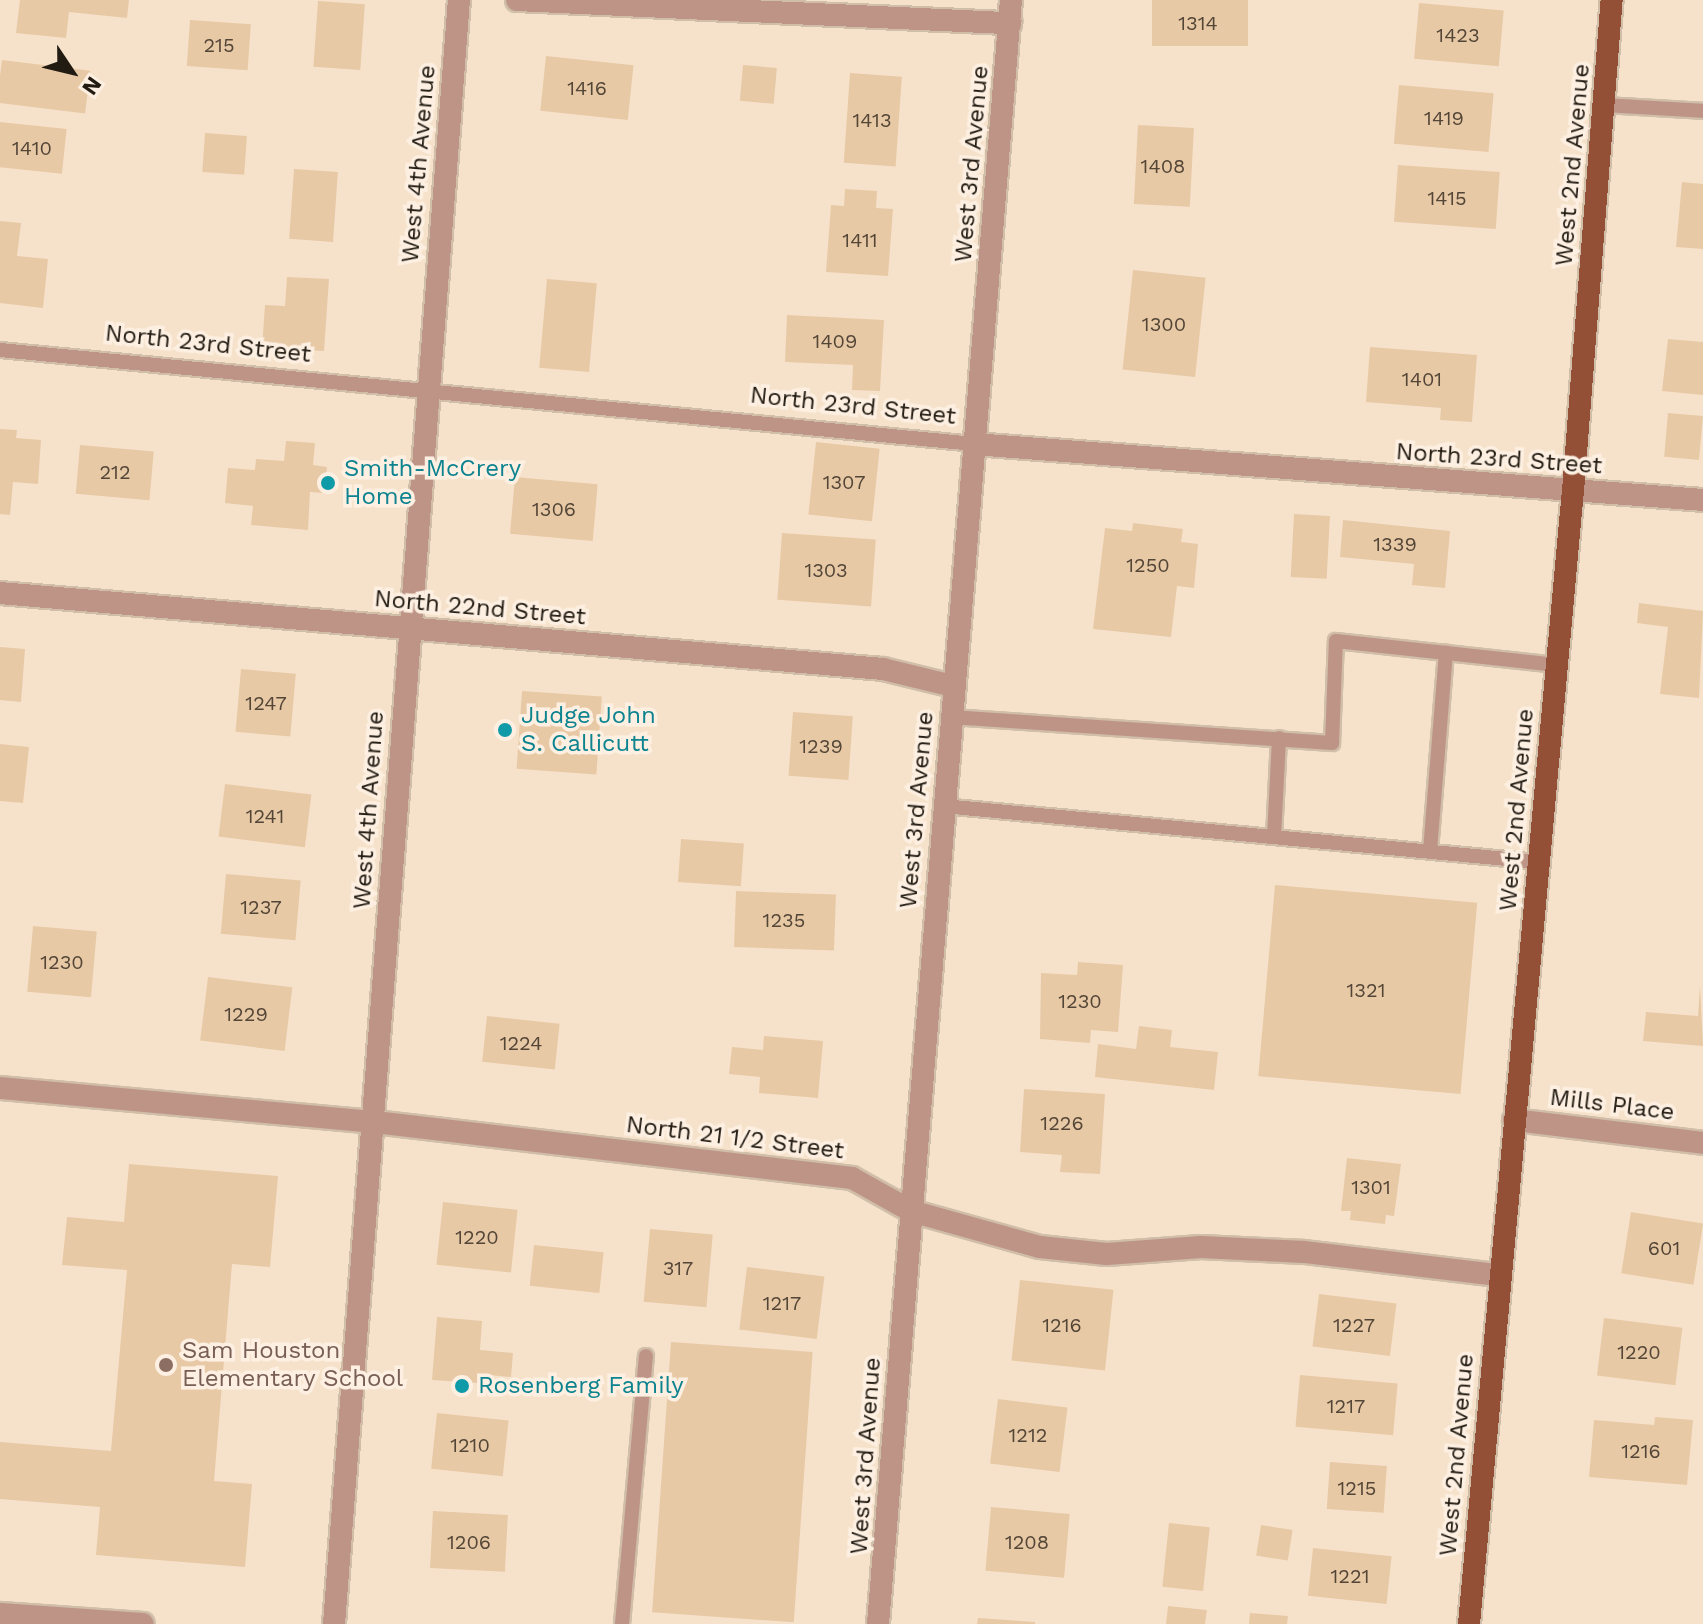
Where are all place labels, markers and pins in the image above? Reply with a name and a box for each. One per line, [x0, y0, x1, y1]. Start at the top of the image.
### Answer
place label: Smith-McCrery Home [344, 455, 521, 511]
marker: Smith-McCrery Home [319, 474, 337, 492]
place label: Judge John S. Callicutt [521, 702, 657, 758]
marker: Judge John S. Callicutt [496, 721, 514, 739]
place label: Sam Houston Elementary School [182, 1337, 404, 1393]
marker: Sam Houston Elementary School [157, 1356, 175, 1374]
place label: Rosenberg Family [478, 1372, 684, 1400]
marker: Rosenberg Family [453, 1377, 471, 1395]

